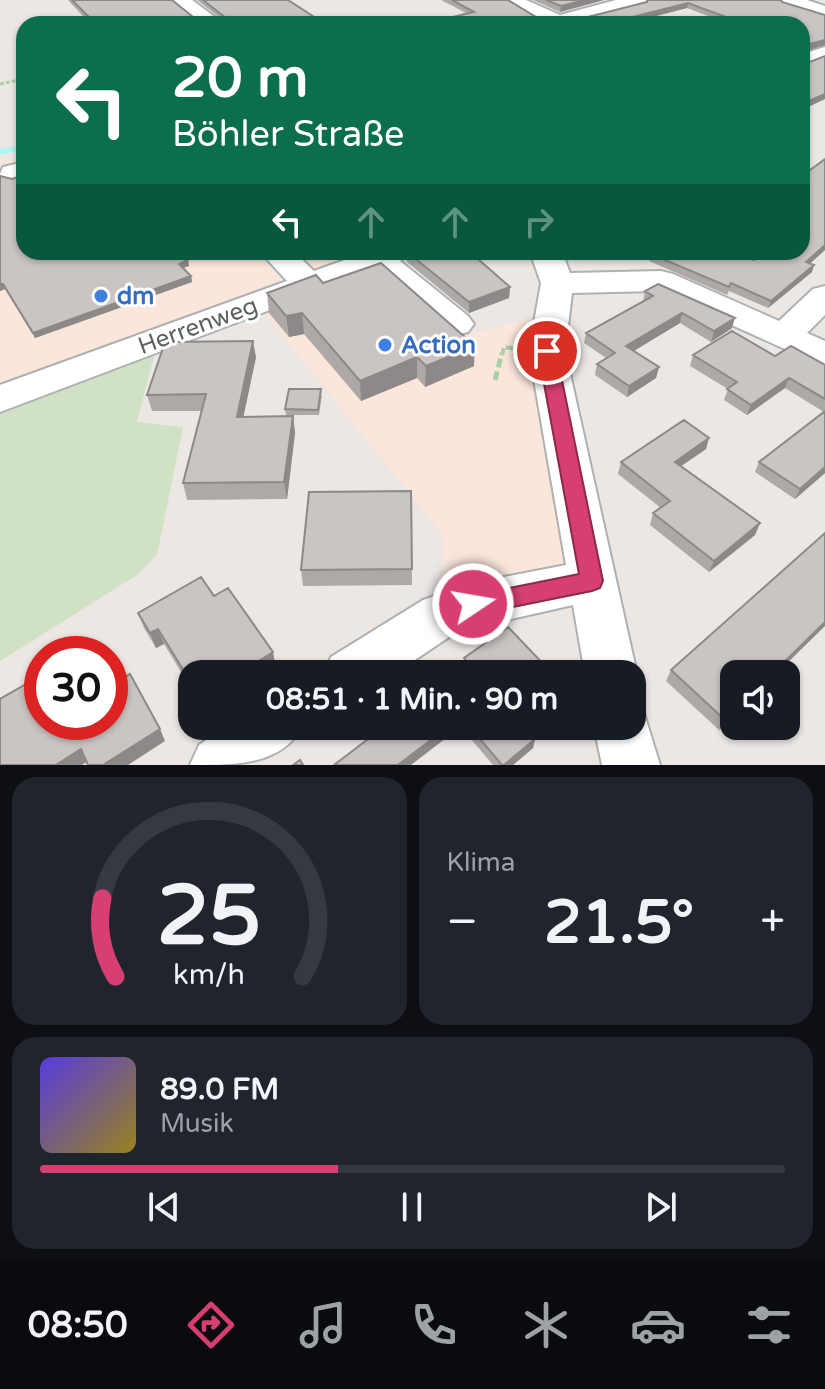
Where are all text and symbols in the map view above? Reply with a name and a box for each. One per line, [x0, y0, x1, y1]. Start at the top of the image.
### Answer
text: 20 m [172, 45, 308, 112]
icon: left [40, 48, 144, 152]
text: Böhler Straße [172, 113, 405, 156]
icon: left [265, 200, 309, 244]
icon: ahead [349, 200, 393, 244]
icon: ahead [433, 200, 477, 244]
icon: right [517, 200, 561, 244]
place label: dm [117, 282, 154, 311]
marker: dm [92, 287, 110, 305]
street label: Herrenweg [134, 291, 262, 361]
pin [513, 317, 581, 385]
icon: arrive [525, 329, 569, 373]
place label: Action [401, 331, 476, 360]
marker: Action [376, 336, 394, 354]
position arrow [431, 562, 515, 646]
speed limit sign: 30 [24, 636, 128, 740]
map controls [720, 660, 800, 740]
button: sound [720, 660, 800, 740]
text: 08:51 · 1 Min. · 90 m [266, 681, 558, 718]
text: Klima [447, 847, 515, 878]
text: 25 [157, 867, 261, 967]
text: 21.5° [544, 887, 694, 959]
text: − [447, 896, 478, 949]
text: + [760, 896, 785, 949]
text: km/h [173, 958, 245, 992]
text: 89.0 FM [160, 1071, 279, 1108]
text: Musik [160, 1108, 234, 1139]
icon: previous [142, 1185, 186, 1229]
icon: pause [390, 1185, 434, 1229]
icon: next [639, 1185, 683, 1229]
icon: directions [183, 1297, 239, 1353]
icon: music [295, 1297, 351, 1353]
icon: phone [406, 1297, 462, 1353]
icon: climate [518, 1297, 574, 1353]
icon: car [630, 1297, 686, 1353]
icon: filters [741, 1297, 797, 1353]
text: 08:50 [28, 1304, 128, 1347]

